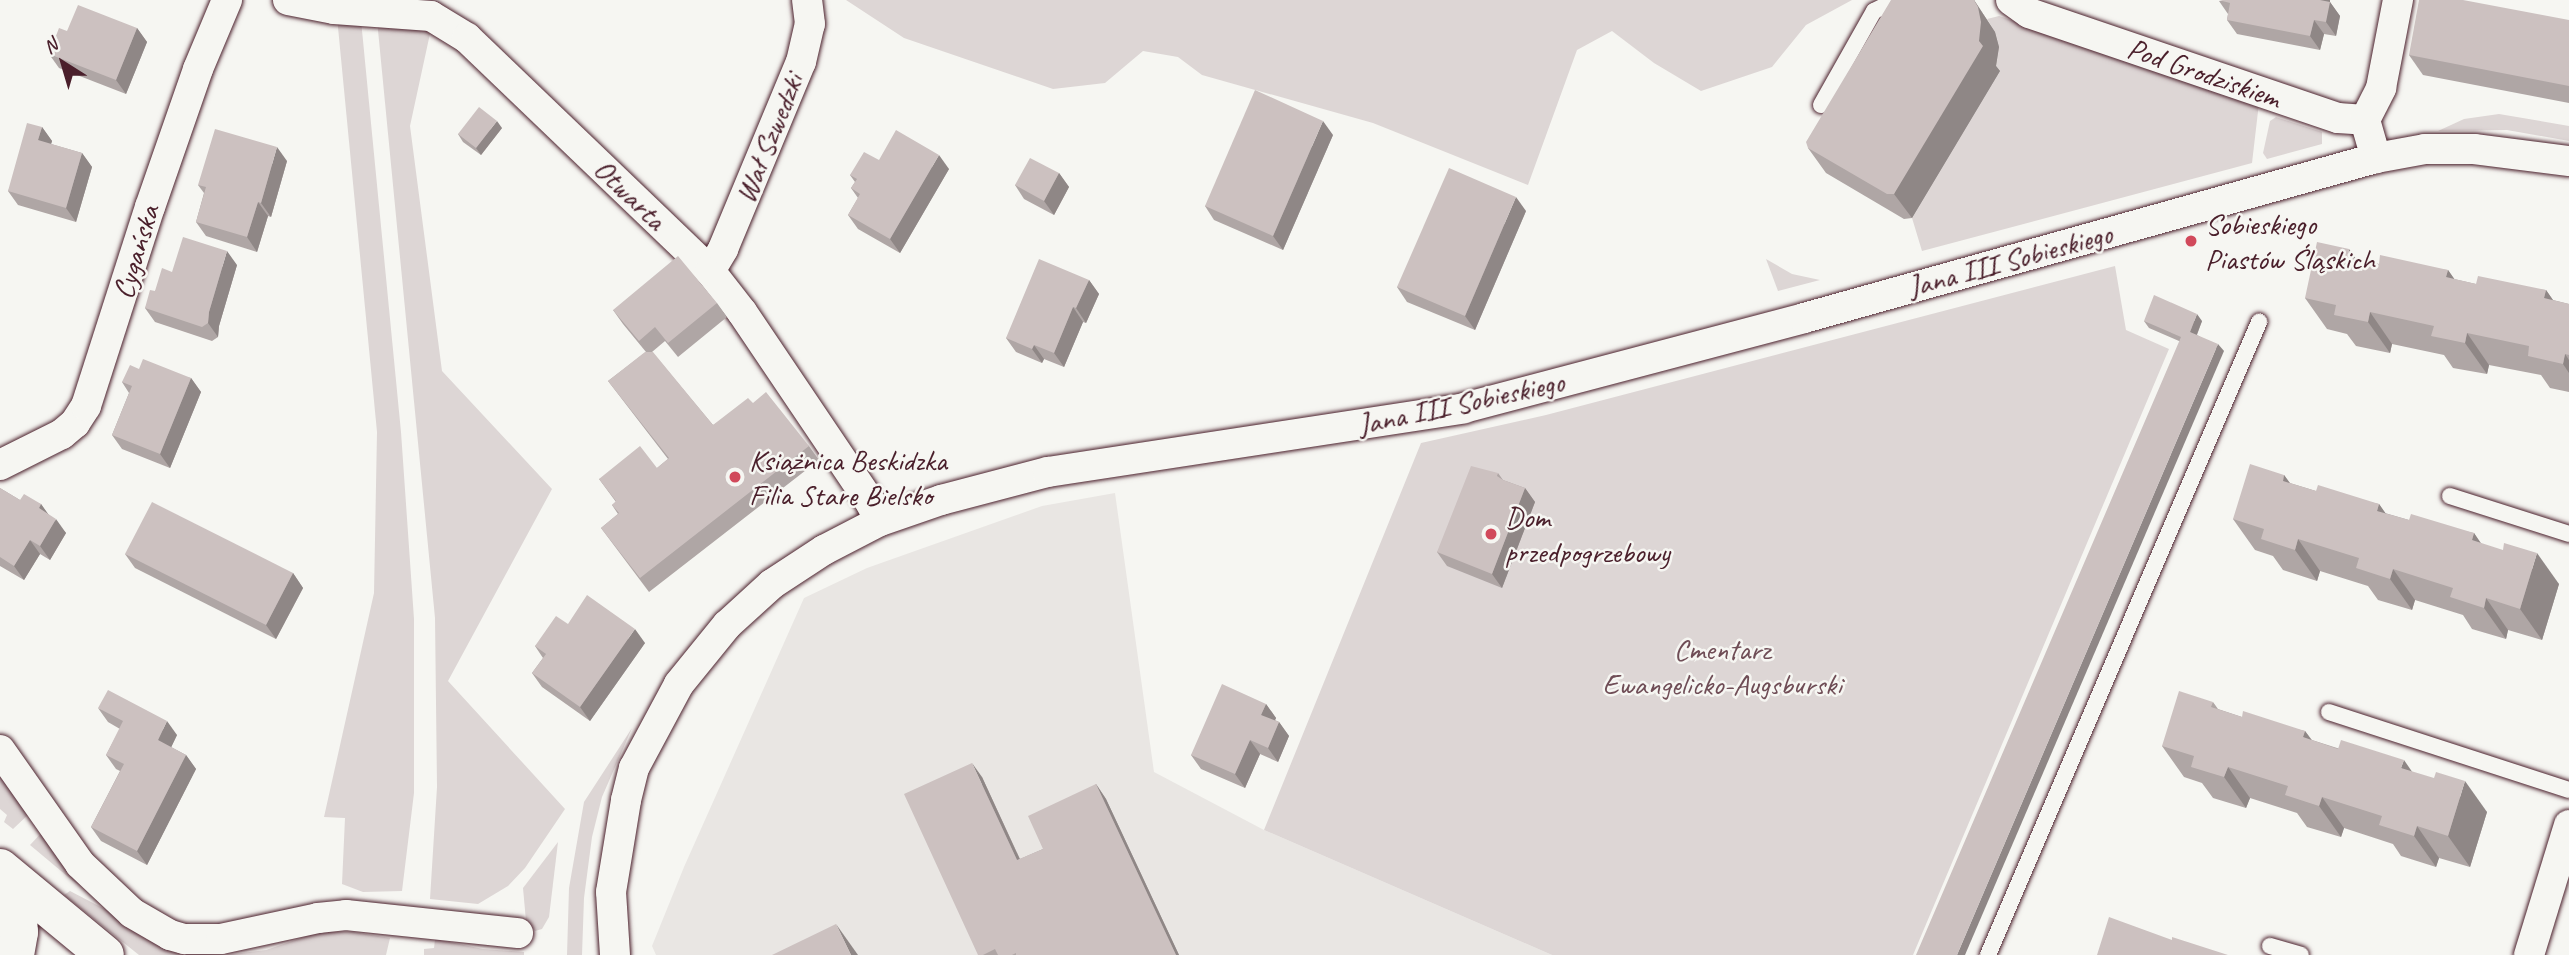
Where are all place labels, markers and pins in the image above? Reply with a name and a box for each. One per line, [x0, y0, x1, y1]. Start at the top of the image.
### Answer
place label: Sobieskiego Piastów Śląskich [2205, 206, 2375, 276]
marker: Sobieskiego Piastów Śląskich [2183, 233, 2199, 249]
place label: Książnica Beskidzka Filia Stare Bielsko [749, 442, 947, 512]
marker: Książnica Beskidzka Filia Stare Bielsko [727, 469, 743, 485]
place label: Dom przedpogrzebowy [1505, 499, 1670, 570]
marker: Dom przedpogrzebowy [1483, 526, 1499, 542]

